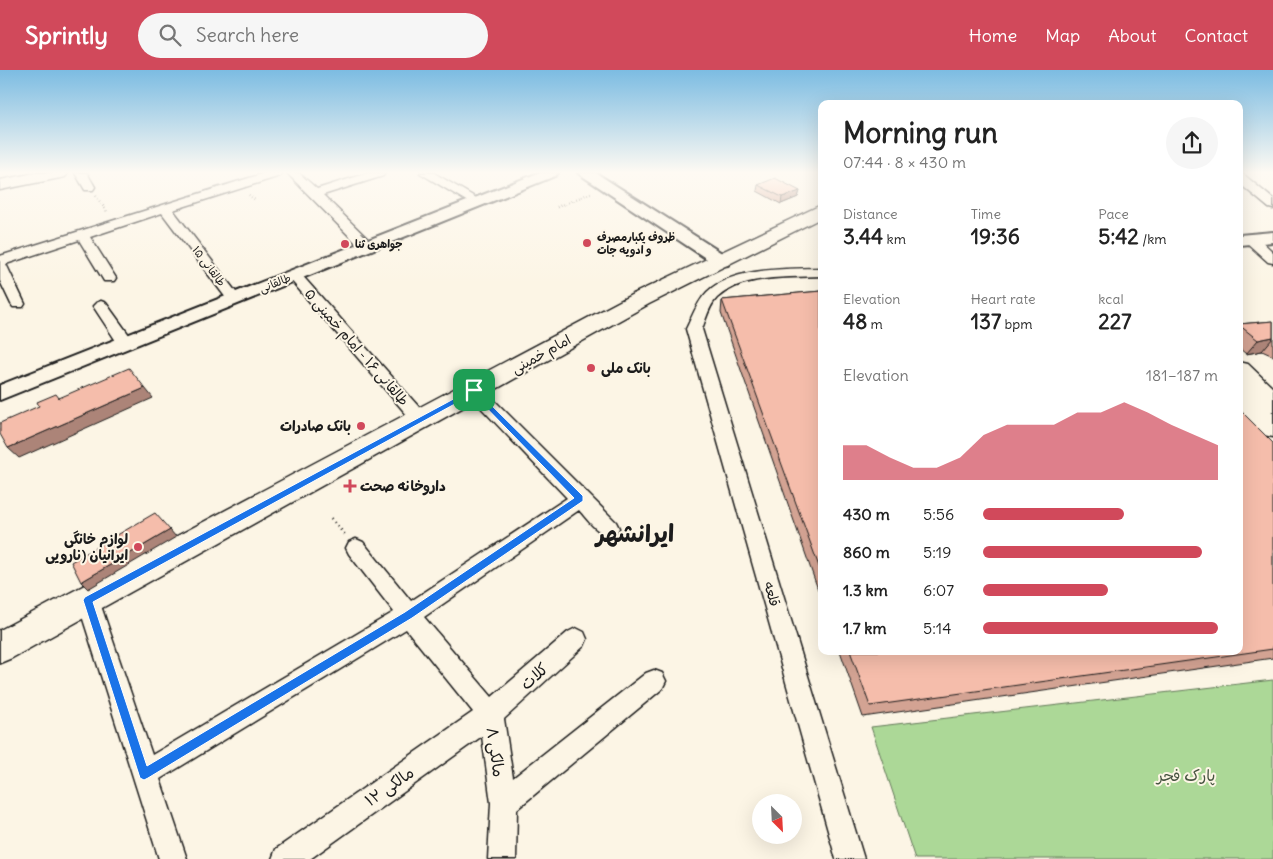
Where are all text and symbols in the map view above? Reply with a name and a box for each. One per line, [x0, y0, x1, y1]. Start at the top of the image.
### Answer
search box [138, 13, 488, 58]
text: Sprintly [25, 20, 108, 50]
icon: search [156, 21, 184, 49]
text: Search here [196, 23, 299, 47]
text: Home [969, 24, 1017, 47]
text: Map [1045, 24, 1080, 47]
text: About [1108, 24, 1156, 47]
text: Contact [1184, 24, 1248, 47]
text: Morning run [843, 115, 998, 151]
button: share [1166, 117, 1218, 169]
text: 07:44 · 8 × 430 m [843, 152, 966, 172]
text: Distance [843, 205, 898, 223]
text: Time [971, 205, 1001, 223]
text: Pace [1098, 205, 1129, 223]
text: 3.44 [843, 223, 883, 250]
text: 19:36 [971, 223, 1020, 250]
text: 5:42 [1098, 223, 1139, 250]
place label: ظروف یکبارمصرف و ادویه جات [597, 230, 675, 258]
text: km [883, 230, 906, 248]
text: /km [1139, 230, 1167, 248]
place label: جواهری ثنا [355, 237, 402, 252]
marker: ظروف یکبارمصرف و ادویه جات [581, 237, 593, 249]
marker: جواهری ثنا [339, 238, 351, 250]
street label: طالقانی ۱۵ [188, 243, 229, 290]
street label: طالقانی [257, 270, 293, 297]
street label: طالقانی ۱۶ - امام خمینی ۵ [300, 285, 413, 411]
text: Elevation [843, 290, 900, 308]
text: Heart rate [971, 290, 1036, 308]
text: kcal [1098, 290, 1124, 308]
text: 48 [843, 308, 867, 335]
text: 137 [971, 308, 1001, 335]
text: 227 [1098, 308, 1132, 335]
text: m [867, 315, 883, 333]
text: bpm [1001, 315, 1033, 333]
street label: امام خمینی [508, 330, 575, 379]
place label: بانک ملی [601, 359, 651, 377]
marker: بانک ملی [585, 362, 597, 374]
text: Elevation [843, 365, 909, 385]
text: 181–187 m [1146, 365, 1218, 385]
pin [453, 369, 495, 411]
icon: arrive [460, 376, 488, 404]
place label: بانک صادرات [280, 417, 351, 435]
marker: بانک صادرات [355, 420, 367, 432]
place label: داروخانه صحت [360, 477, 446, 496]
marker: داروخانه صحت [344, 480, 356, 492]
text: 430 m [843, 504, 890, 524]
text: 5:56 [923, 504, 954, 524]
district label: ایرانشهر [594, 518, 674, 548]
place label: لوازم خانگی ایرانیان (نارویی [45, 530, 128, 564]
marker: لوازم خانگی ایرانیان (نارویی [132, 541, 144, 553]
text: 860 m [843, 542, 890, 562]
text: 5:19 [923, 542, 951, 562]
street label: قلعه [760, 579, 784, 609]
text: 1.3 km [843, 580, 888, 600]
text: 6:07 [923, 580, 954, 600]
text: 1.7 km [843, 618, 887, 638]
text: 5:14 [923, 618, 951, 638]
street label: کلات [516, 658, 552, 694]
street label: مالکی ۸ [482, 726, 509, 778]
street label: مالکی ۱۲ [360, 762, 418, 811]
park label: پارک فجر [1155, 765, 1215, 786]
north arrow [752, 794, 802, 844]
map controls [752, 794, 802, 844]

